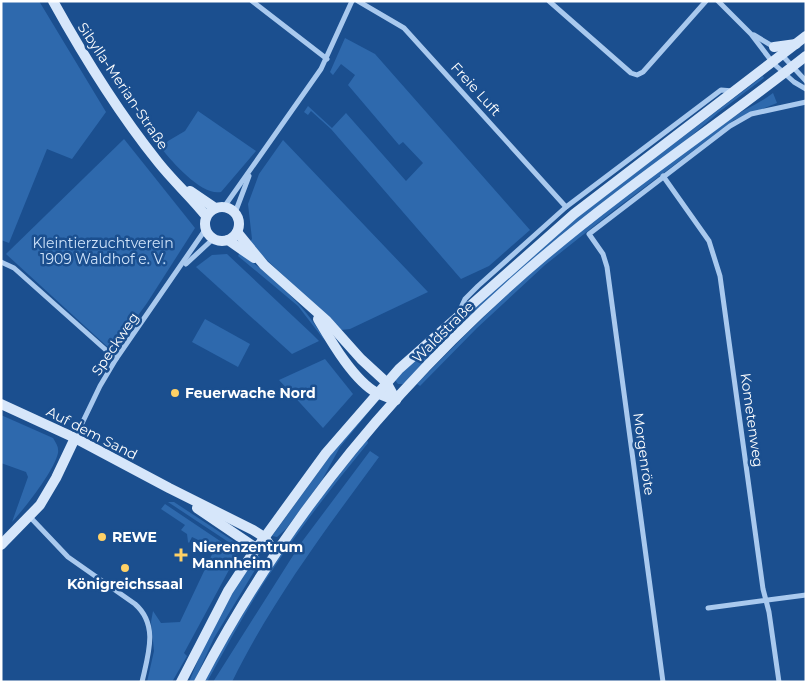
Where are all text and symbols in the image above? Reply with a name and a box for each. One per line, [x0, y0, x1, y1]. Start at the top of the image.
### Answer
street label: Sibylla-Merian-Straße [74, 19, 172, 153]
street label: Freie Luft [447, 58, 505, 120]
park label: Kleintierzuchtverein 1909 Waldhof e. V. [32, 234, 174, 268]
street label: Waldstraße [408, 297, 478, 367]
street label: Speckweg [87, 309, 143, 379]
street label: Kometenweg [736, 372, 768, 468]
place label: Feuerwache Nord [185, 384, 316, 402]
marker: Feuerwache Nord [169, 387, 181, 399]
street label: Auf dem Sand [43, 402, 141, 464]
street label: Morgenröte [629, 412, 659, 496]
place label: REWE [112, 528, 157, 546]
marker: REWE [96, 531, 108, 543]
place label: Nierenzentrum Mannheim [192, 538, 303, 572]
marker: Nierenzentrum Mannheim [174, 548, 188, 562]
marker: Königreichssaal [119, 562, 131, 574]
place label: Königreichssaal [67, 575, 183, 593]

